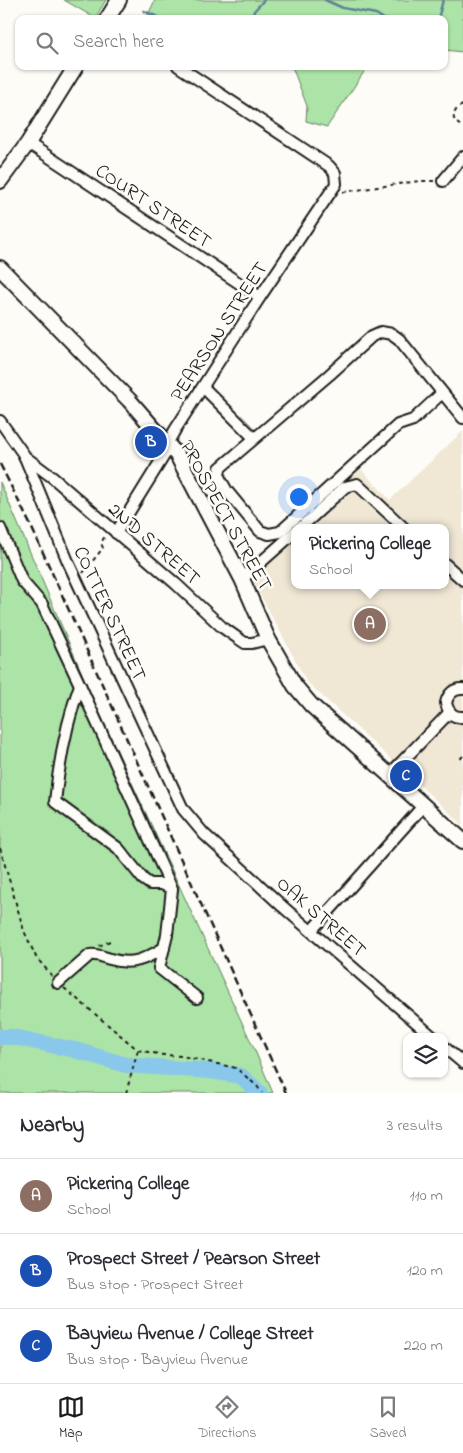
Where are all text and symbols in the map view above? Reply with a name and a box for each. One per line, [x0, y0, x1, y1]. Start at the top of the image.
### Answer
search box [15, 15, 448, 70]
icon: search [33, 29, 61, 57]
text: Search here [73, 29, 164, 56]
street label: COURT STREET [89, 157, 217, 257]
street label: PEARSON STREET [164, 257, 276, 408]
pin: B [135, 423, 167, 461]
street label: PROSPECT STREET [171, 435, 278, 597]
your location [286, 484, 312, 510]
street label: 2ND STREET [101, 496, 206, 593]
popup [291, 524, 449, 589]
text: Pickering College [309, 531, 431, 558]
street label: COTTER STREET [65, 542, 153, 686]
text: School [309, 558, 353, 582]
pin: A [354, 605, 386, 643]
pin: C [390, 757, 422, 795]
street label: OAK STREET [269, 870, 372, 965]
map controls [403, 1033, 448, 1078]
button: layers [403, 1033, 448, 1078]
text: Nearby [20, 1111, 84, 1141]
text: 3 results [387, 1114, 443, 1138]
text: Pickering College [67, 1171, 189, 1198]
text: A [31, 1184, 41, 1208]
text: 110 m [409, 1184, 443, 1208]
text: School [67, 1198, 111, 1222]
text: Prospect Street / Pearson Street [67, 1246, 320, 1273]
text: B [31, 1259, 41, 1283]
text: 120 m [407, 1259, 443, 1283]
text: Bus stop · Prospect Street [67, 1273, 243, 1297]
text: Bayview Avenue / College Street [67, 1321, 314, 1348]
text: C [32, 1334, 40, 1358]
text: 220 m [404, 1334, 443, 1358]
text: Bus stop · Bayview Avenue [67, 1348, 248, 1372]
tab: Map [57, 1393, 85, 1444]
tab: Directions [198, 1393, 256, 1444]
tab: Saved [370, 1393, 406, 1444]

